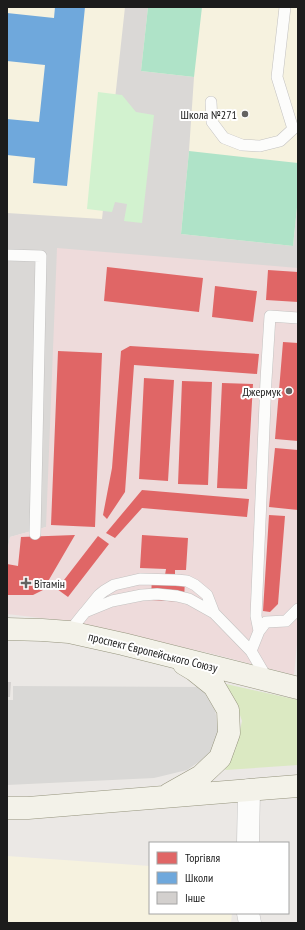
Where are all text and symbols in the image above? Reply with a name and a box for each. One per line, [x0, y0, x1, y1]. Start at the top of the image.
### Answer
place label: Школа №271 [181, 107, 237, 122]
marker: Школа №271 [240, 109, 250, 119]
place label: Джермук [243, 384, 281, 399]
marker: Джермук [284, 386, 294, 396]
place label: Вітамін [34, 576, 65, 591]
marker: Вітамін [21, 578, 31, 588]
street label: проспект Європейського Союзу [87, 629, 220, 675]
legend [149, 842, 289, 914]
text: Торгівля [185, 850, 220, 865]
text: Школи [185, 870, 213, 885]
text: Інше [185, 890, 205, 905]

